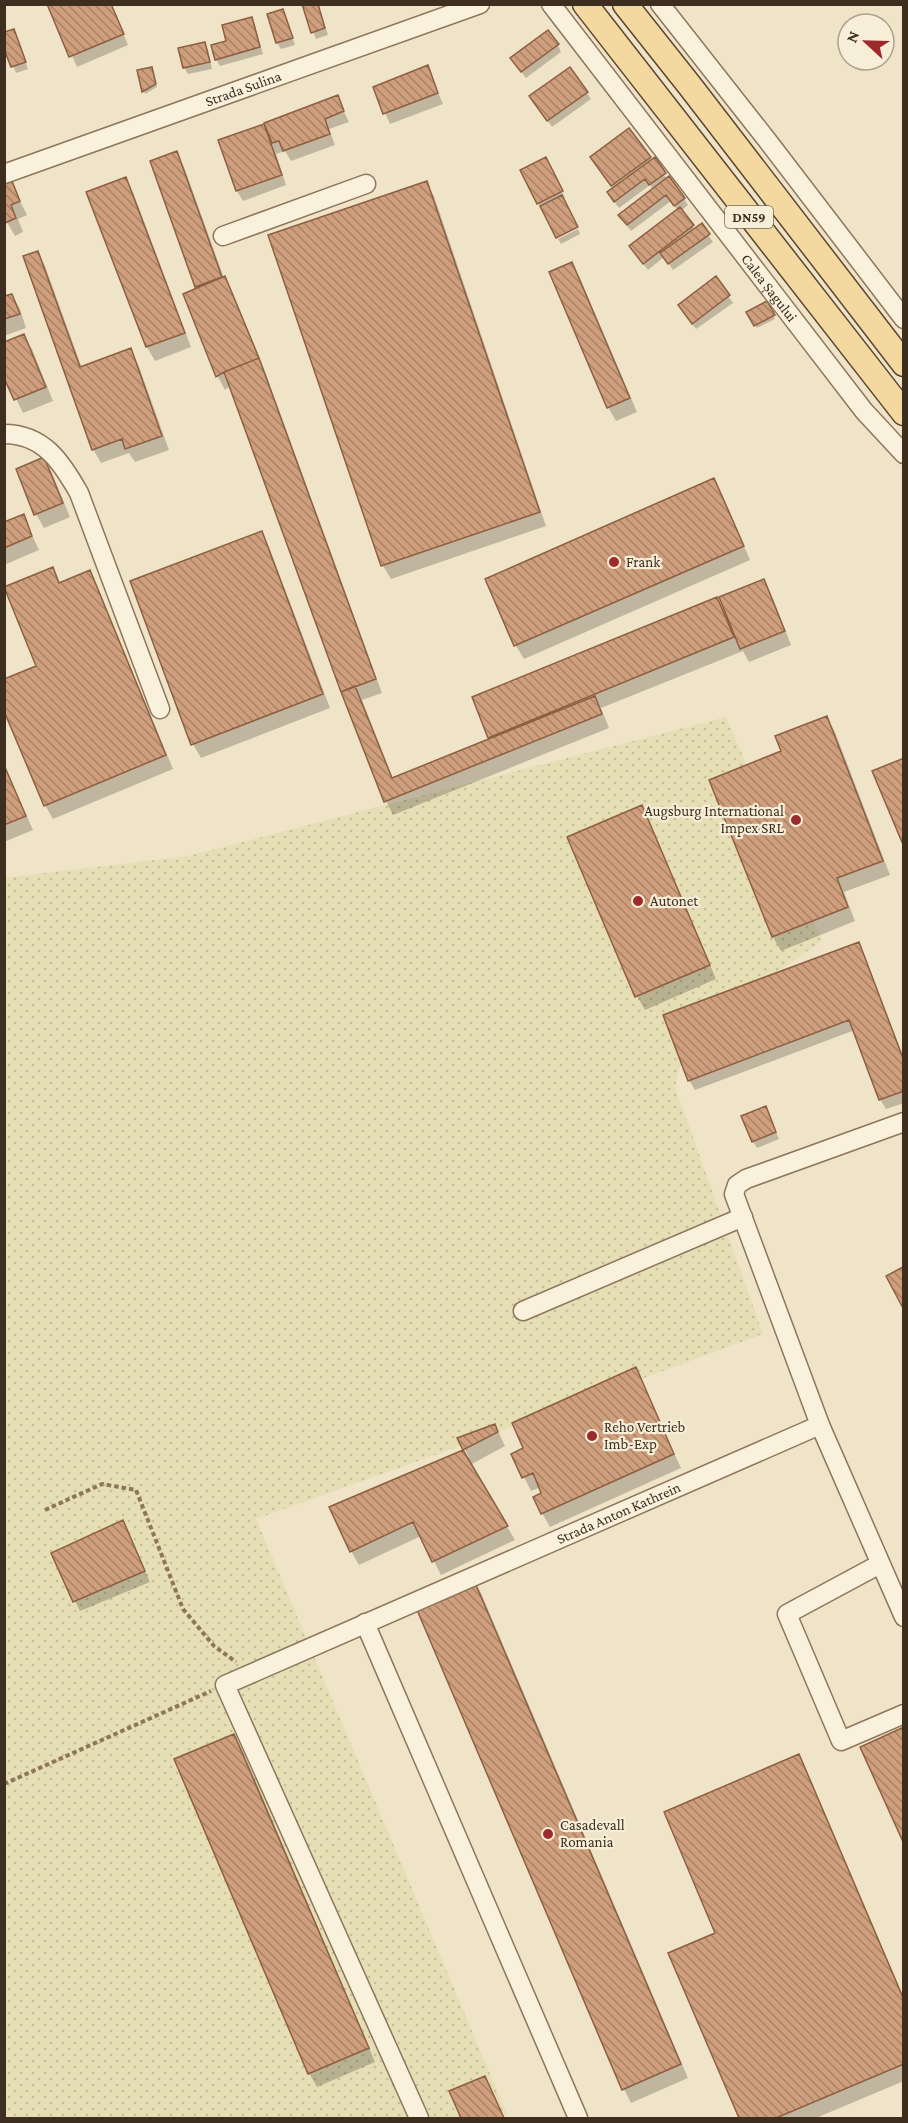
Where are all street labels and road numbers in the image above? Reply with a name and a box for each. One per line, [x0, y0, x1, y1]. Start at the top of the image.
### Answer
street label: Strada Sulina [203, 68, 283, 109]
road number: DN59 [725, 206, 773, 228]
street label: Calea Șagului [738, 251, 800, 325]
street label: Strada Anton Kathrein [554, 1479, 683, 1547]

